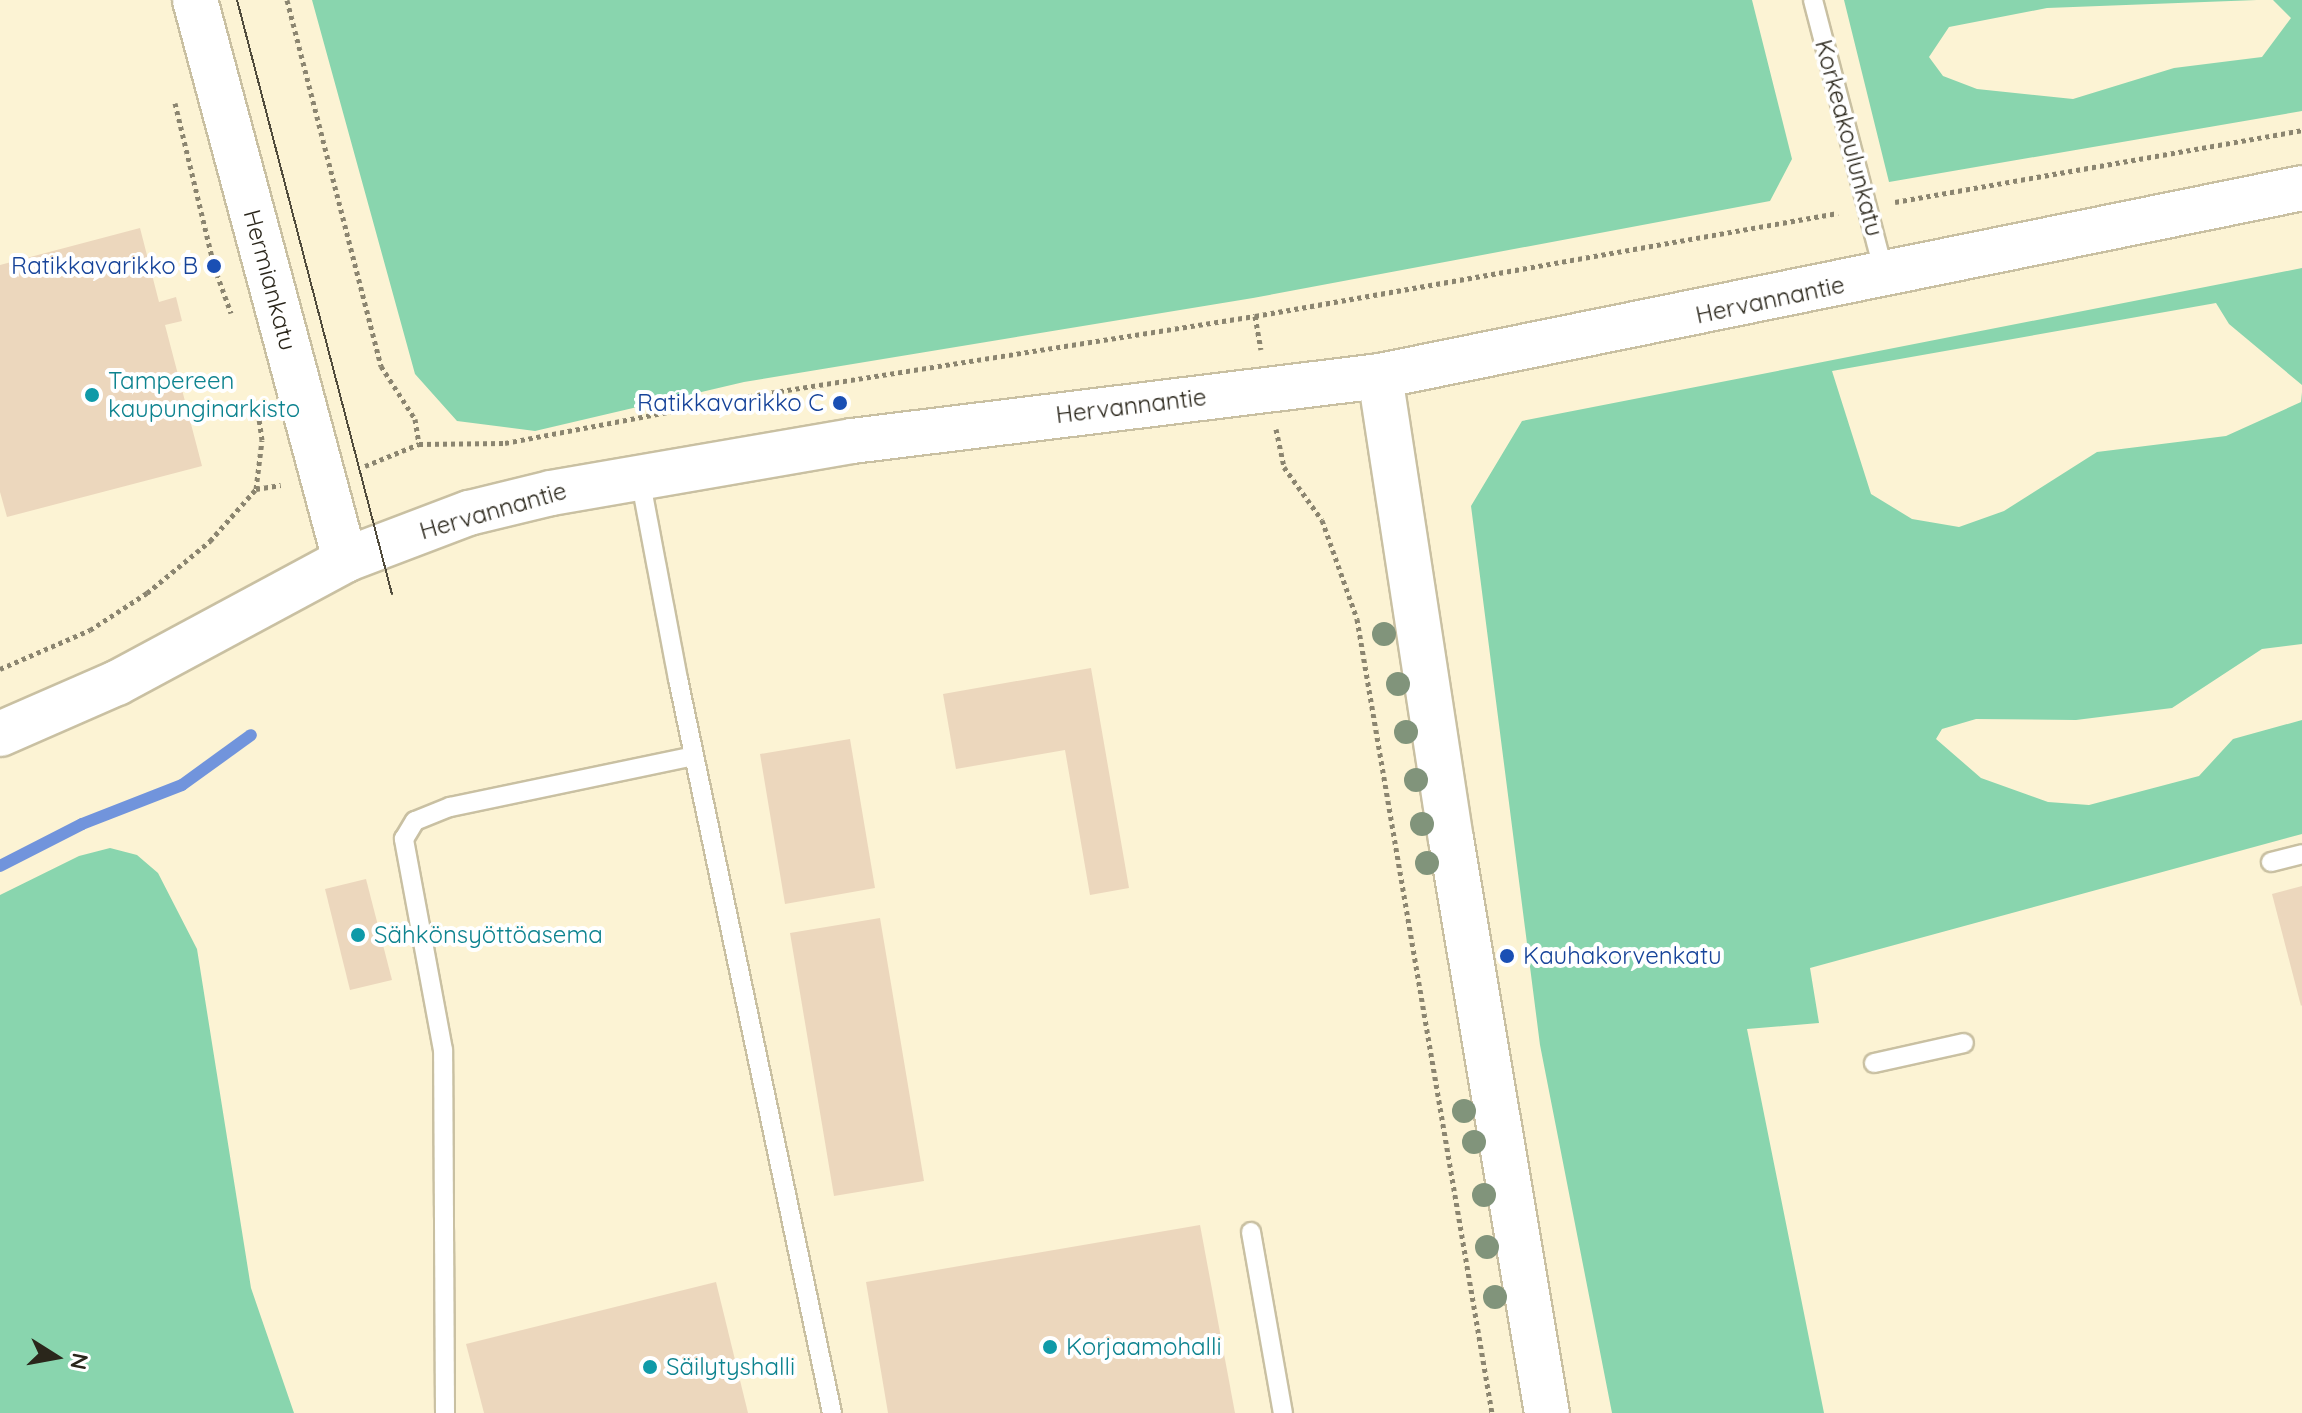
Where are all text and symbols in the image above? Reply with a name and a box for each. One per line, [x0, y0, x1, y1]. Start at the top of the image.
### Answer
street label: Korkeakoulunkatu [1809, 37, 1889, 239]
street label: Hermiankatu [237, 206, 303, 354]
place label: Ratikkavarikko B [11, 252, 198, 280]
marker: Ratikkavarikko B [205, 257, 223, 275]
street label: Hervannantie [1693, 270, 1847, 330]
place label: Tampereen kaupunginarkisto [108, 367, 300, 423]
street label: Hervannantie [1054, 382, 1208, 430]
marker: Tampereen kaupunginarkisto [83, 386, 101, 404]
place label: Ratikkavarikko C [637, 389, 824, 417]
marker: Ratikkavarikko C [831, 394, 849, 412]
street label: Hervannantie [416, 476, 570, 546]
place label: Sähkönsyöttöasema [374, 921, 603, 949]
marker: Sähkönsyöttöasema [349, 926, 367, 944]
place label: Kauhakorvenkatu [1523, 942, 1722, 970]
marker: Kauhakorvenkatu [1498, 947, 1516, 965]
north arrow [16, 1317, 96, 1397]
place label: Korjaamohalli [1066, 1333, 1222, 1361]
marker: Korjaamohalli [1041, 1338, 1059, 1356]
text: N [64, 1351, 95, 1372]
place label: Säilytyshalli [666, 1353, 795, 1381]
marker: Säilytyshalli [641, 1358, 659, 1376]

